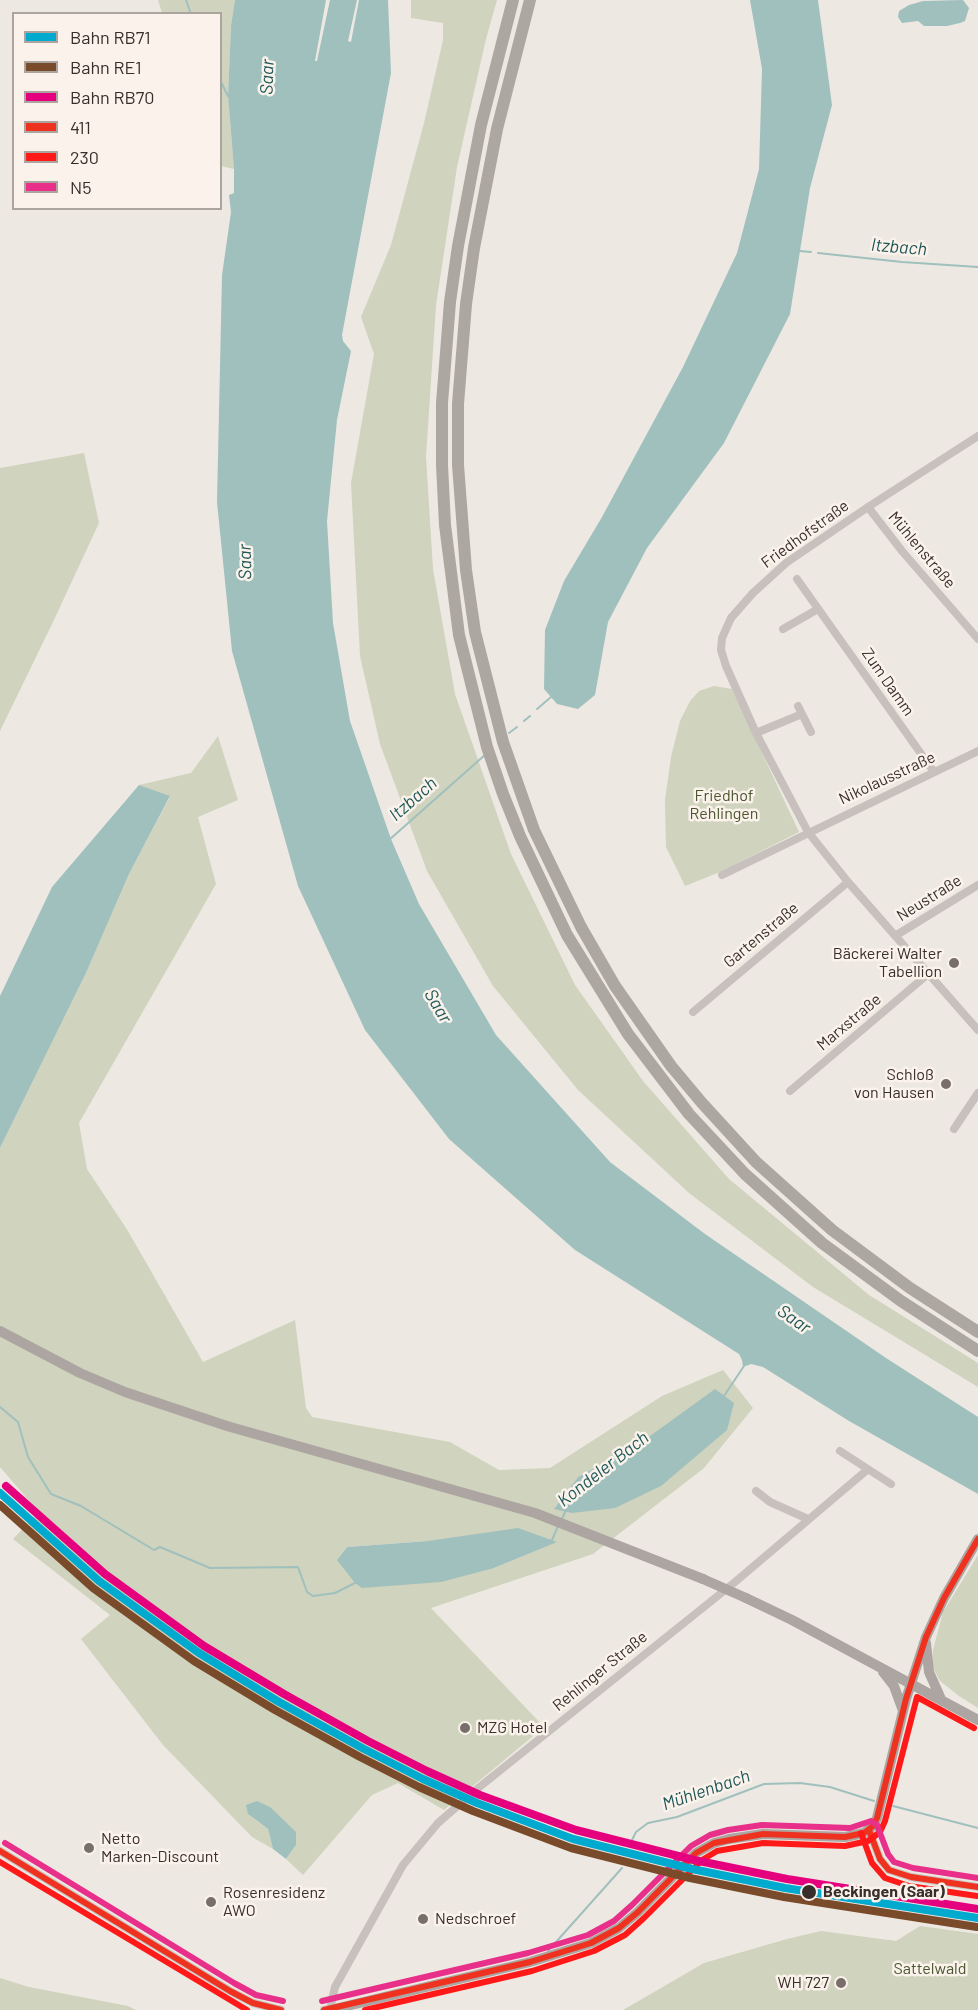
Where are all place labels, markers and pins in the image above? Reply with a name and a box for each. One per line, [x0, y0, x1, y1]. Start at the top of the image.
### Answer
place label: Bäckerei Walter Tabellion [833, 944, 942, 982]
marker: Bäckerei Walter Tabellion [947, 956, 961, 970]
place label: Schloß von Hausen [854, 1065, 934, 1103]
marker: Schloß von Hausen [939, 1077, 953, 1091]
place label: MZG Hotel [477, 1718, 547, 1738]
marker: MZG Hotel [458, 1721, 472, 1735]
place label: Netto Marken-Discount [101, 1829, 219, 1867]
marker: Netto Marken-Discount [82, 1841, 96, 1855]
place label: Beckingen (Saar) [823, 1882, 945, 1902]
place label: Rosenresidenz AWO [223, 1883, 325, 1921]
marker: Beckingen (Saar) [800, 1883, 818, 1901]
marker: Rosenresidenz AWO [204, 1895, 218, 1909]
place label: Nedschroef [435, 1909, 516, 1929]
marker: Nedschroef [416, 1912, 430, 1926]
place label: WH 727 [778, 1973, 829, 1993]
marker: WH 727 [834, 1976, 848, 1990]

